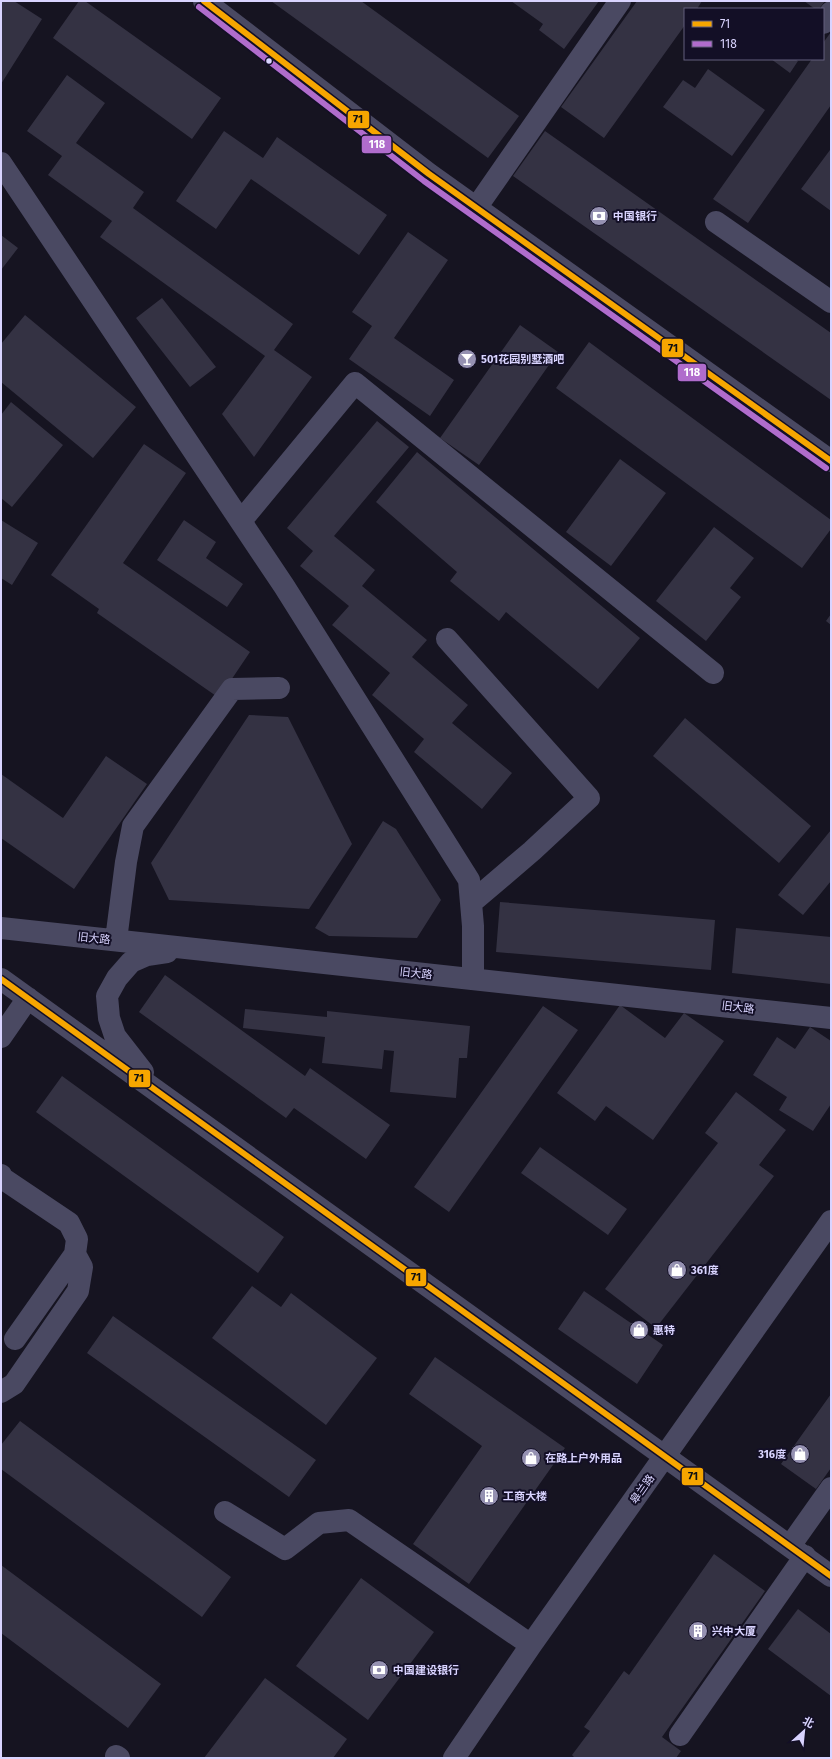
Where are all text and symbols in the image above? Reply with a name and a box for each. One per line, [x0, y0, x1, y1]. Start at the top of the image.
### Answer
legend [684, 8, 824, 60]
text: 71 [720, 17, 730, 31]
text: 118 [720, 37, 737, 51]
unlabelled marker [264, 56, 274, 66]
line badge: 71 [347, 110, 370, 129]
text: 71 [353, 113, 363, 126]
line badge: 118 [361, 135, 392, 154]
text: 118 [369, 138, 386, 151]
bank icon: 中国银行 [588, 205, 610, 227]
place label: 中国银行 [613, 210, 657, 223]
line badge: 71 [661, 338, 684, 358]
text: 71 [668, 342, 678, 355]
bar icon: 501花园别墅酒吧 [456, 348, 478, 370]
place label: 501花园别墅酒吧 [481, 353, 564, 366]
line badge: 118 [677, 363, 707, 382]
text: 118 [684, 366, 701, 379]
street label: 旧大路 [77, 930, 111, 947]
street label: 旧大路 [399, 965, 433, 982]
street label: 旧大路 [721, 999, 755, 1016]
line badge: 71 [128, 1069, 151, 1088]
text: 71 [134, 1072, 144, 1085]
shop icon: 361度 [666, 1259, 688, 1281]
place label: 361度 [690, 1264, 718, 1277]
line badge: 71 [405, 1268, 427, 1287]
text: 71 [411, 1271, 421, 1284]
shop icon: 惠特 [628, 1319, 650, 1341]
place label: 惠特 [653, 1324, 675, 1337]
shop icon: 316度 [789, 1443, 811, 1465]
shop icon: 在路上户外用品 [520, 1447, 542, 1469]
place label: 316度 [757, 1448, 786, 1461]
place label: 在路上户外用品 [545, 1452, 622, 1465]
line badge: 71 [681, 1467, 704, 1486]
text: 71 [688, 1470, 698, 1483]
street label: 皋兰路 [628, 1472, 657, 1507]
building icon: 工商大楼 [478, 1485, 500, 1507]
place label: 工商大楼 [503, 1490, 547, 1503]
building icon: 兴中大厦 [687, 1620, 709, 1642]
place label: 兴中大厦 [712, 1625, 756, 1638]
bank icon: 中国建设银行 [368, 1659, 390, 1681]
place label: 中国建设银行 [393, 1664, 459, 1677]
north arrow [784, 1711, 824, 1751]
text: 北 [800, 1714, 816, 1731]

